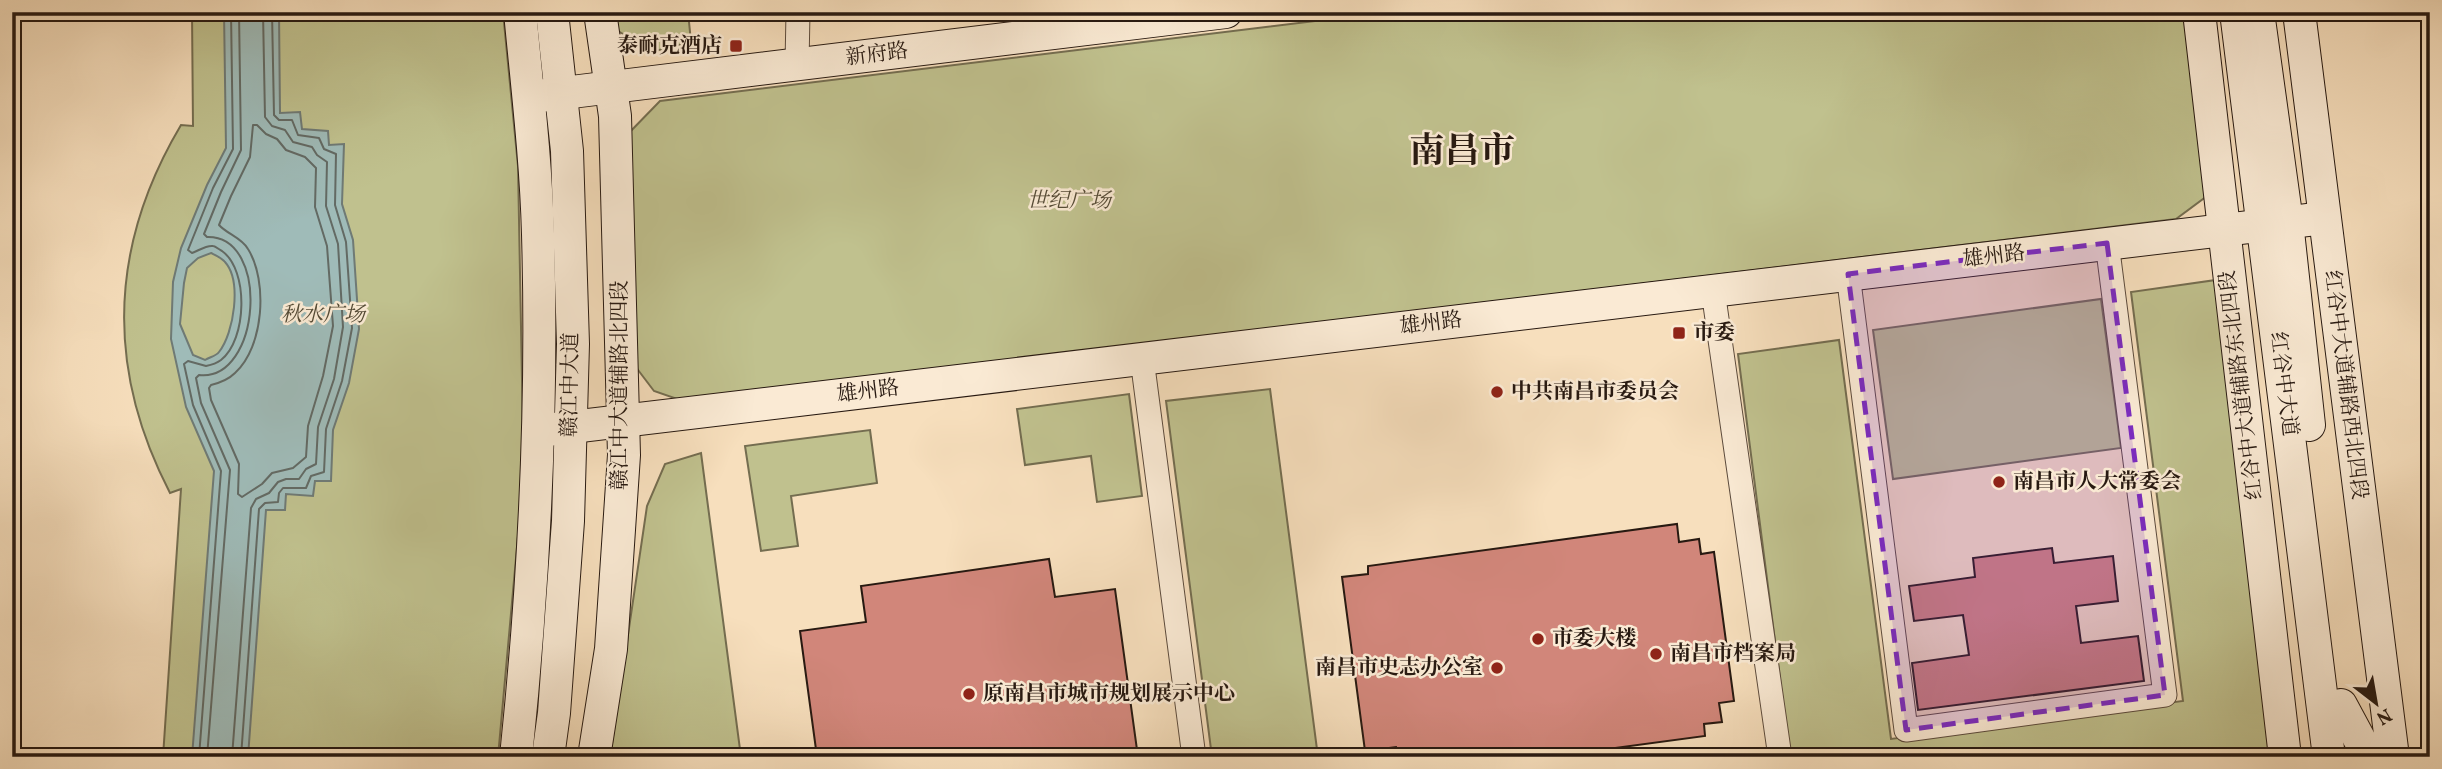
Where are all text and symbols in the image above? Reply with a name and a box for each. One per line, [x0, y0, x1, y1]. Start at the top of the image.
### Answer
place label: 泰耐克酒店 [617, 32, 722, 61]
street label: 新府路 [844, 37, 910, 73]
marker: 泰耐克酒店 [728, 38, 744, 54]
district label: 南昌市 [1409, 129, 1515, 177]
park label: 世纪广场 [1027, 187, 1113, 216]
street label: 雄州路 [1961, 239, 2027, 275]
street label: 红谷中大道辅路东北四段 [2214, 269, 2270, 501]
street label: 红谷中大道辅路西北四段 [2317, 269, 2373, 501]
street label: 赣江中大道辅路北四段 [606, 280, 635, 490]
park label: 秋水广场 [281, 301, 367, 330]
street label: 雄州路 [1398, 306, 1464, 342]
place label: 市委 [1693, 319, 1735, 348]
marker: 市委 [1671, 325, 1687, 341]
street label: 红谷中大道 [2262, 330, 2304, 438]
street label: 赣江中大道 [556, 332, 586, 438]
street label: 雄州路 [835, 374, 901, 410]
place label: 中共南昌市委员会 [1511, 378, 1679, 407]
marker: 中共南昌市委员会 [1489, 384, 1505, 400]
place label: 南昌市人大常委会 [2013, 468, 2181, 497]
marker: 南昌市人大常委会 [1991, 474, 2007, 490]
place label: 市委大楼 [1552, 625, 1636, 654]
marker: 市委大楼 [1530, 631, 1546, 647]
place label: 南昌市档案局 [1670, 640, 1796, 669]
marker: 南昌市档案局 [1648, 646, 1664, 662]
place label: 南昌市史志办公室 [1315, 654, 1483, 683]
marker: 南昌市史志办公室 [1489, 660, 1505, 676]
north arrow [2340, 668, 2410, 738]
place label: 原南昌市城市规划展示中心 [983, 680, 1235, 709]
marker: 原南昌市城市规划展示中心 [961, 686, 977, 702]
text: N [2371, 701, 2396, 731]

